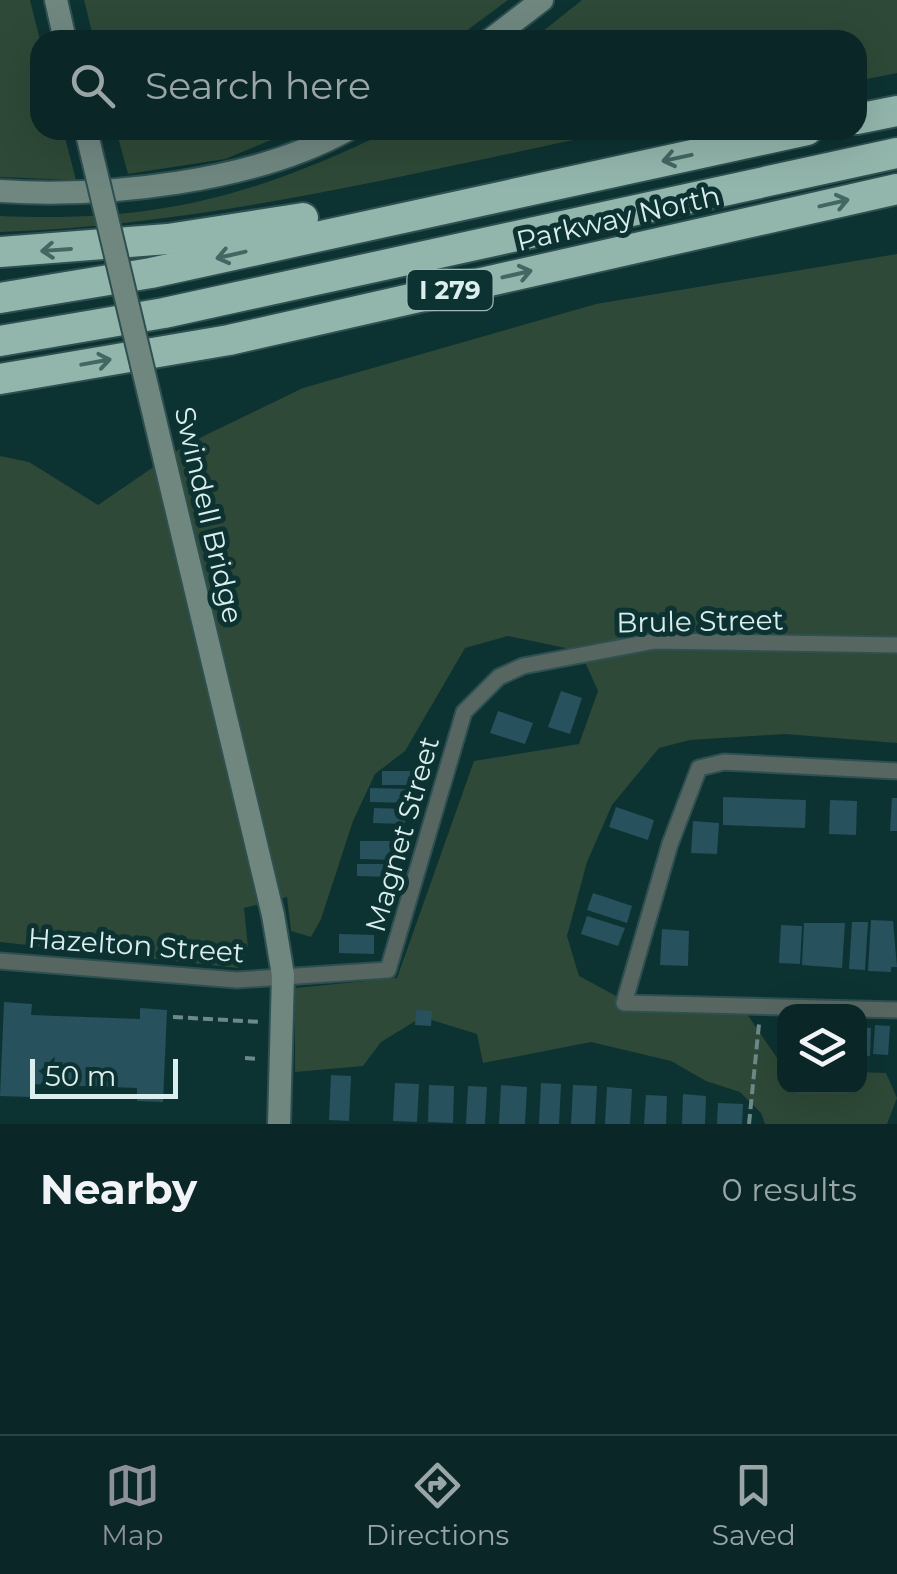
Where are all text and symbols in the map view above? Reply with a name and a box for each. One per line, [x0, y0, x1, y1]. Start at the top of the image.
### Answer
search box [30, 30, 867, 140]
icon: search [65, 58, 120, 113]
text: Search here [145, 62, 371, 109]
one-way arrow [662, 149, 694, 168]
street label: Parkway North [513, 178, 723, 258]
one-way arrow [817, 193, 849, 212]
one-way arrow [40, 240, 72, 259]
one-way arrow [216, 247, 248, 265]
one-way arrow [500, 264, 532, 283]
road number: I 279 [408, 270, 492, 310]
one-way arrow [79, 353, 112, 371]
street label: Swindell Bridge [168, 403, 250, 627]
street label: Brule Street [616, 603, 784, 639]
street label: Magnet Street [358, 732, 446, 936]
street label: Hazelton Street [27, 920, 245, 970]
map controls [777, 1004, 867, 1094]
button: layers [777, 1004, 867, 1094]
scale bar [30, 1054, 178, 1098]
text: 50 m [45, 1059, 116, 1093]
text: Nearby [40, 1163, 197, 1215]
text: 0 results [722, 1170, 857, 1209]
tab: Map [101, 1458, 163, 1552]
tab: Directions [366, 1458, 509, 1552]
tab: Saved [712, 1458, 796, 1552]

